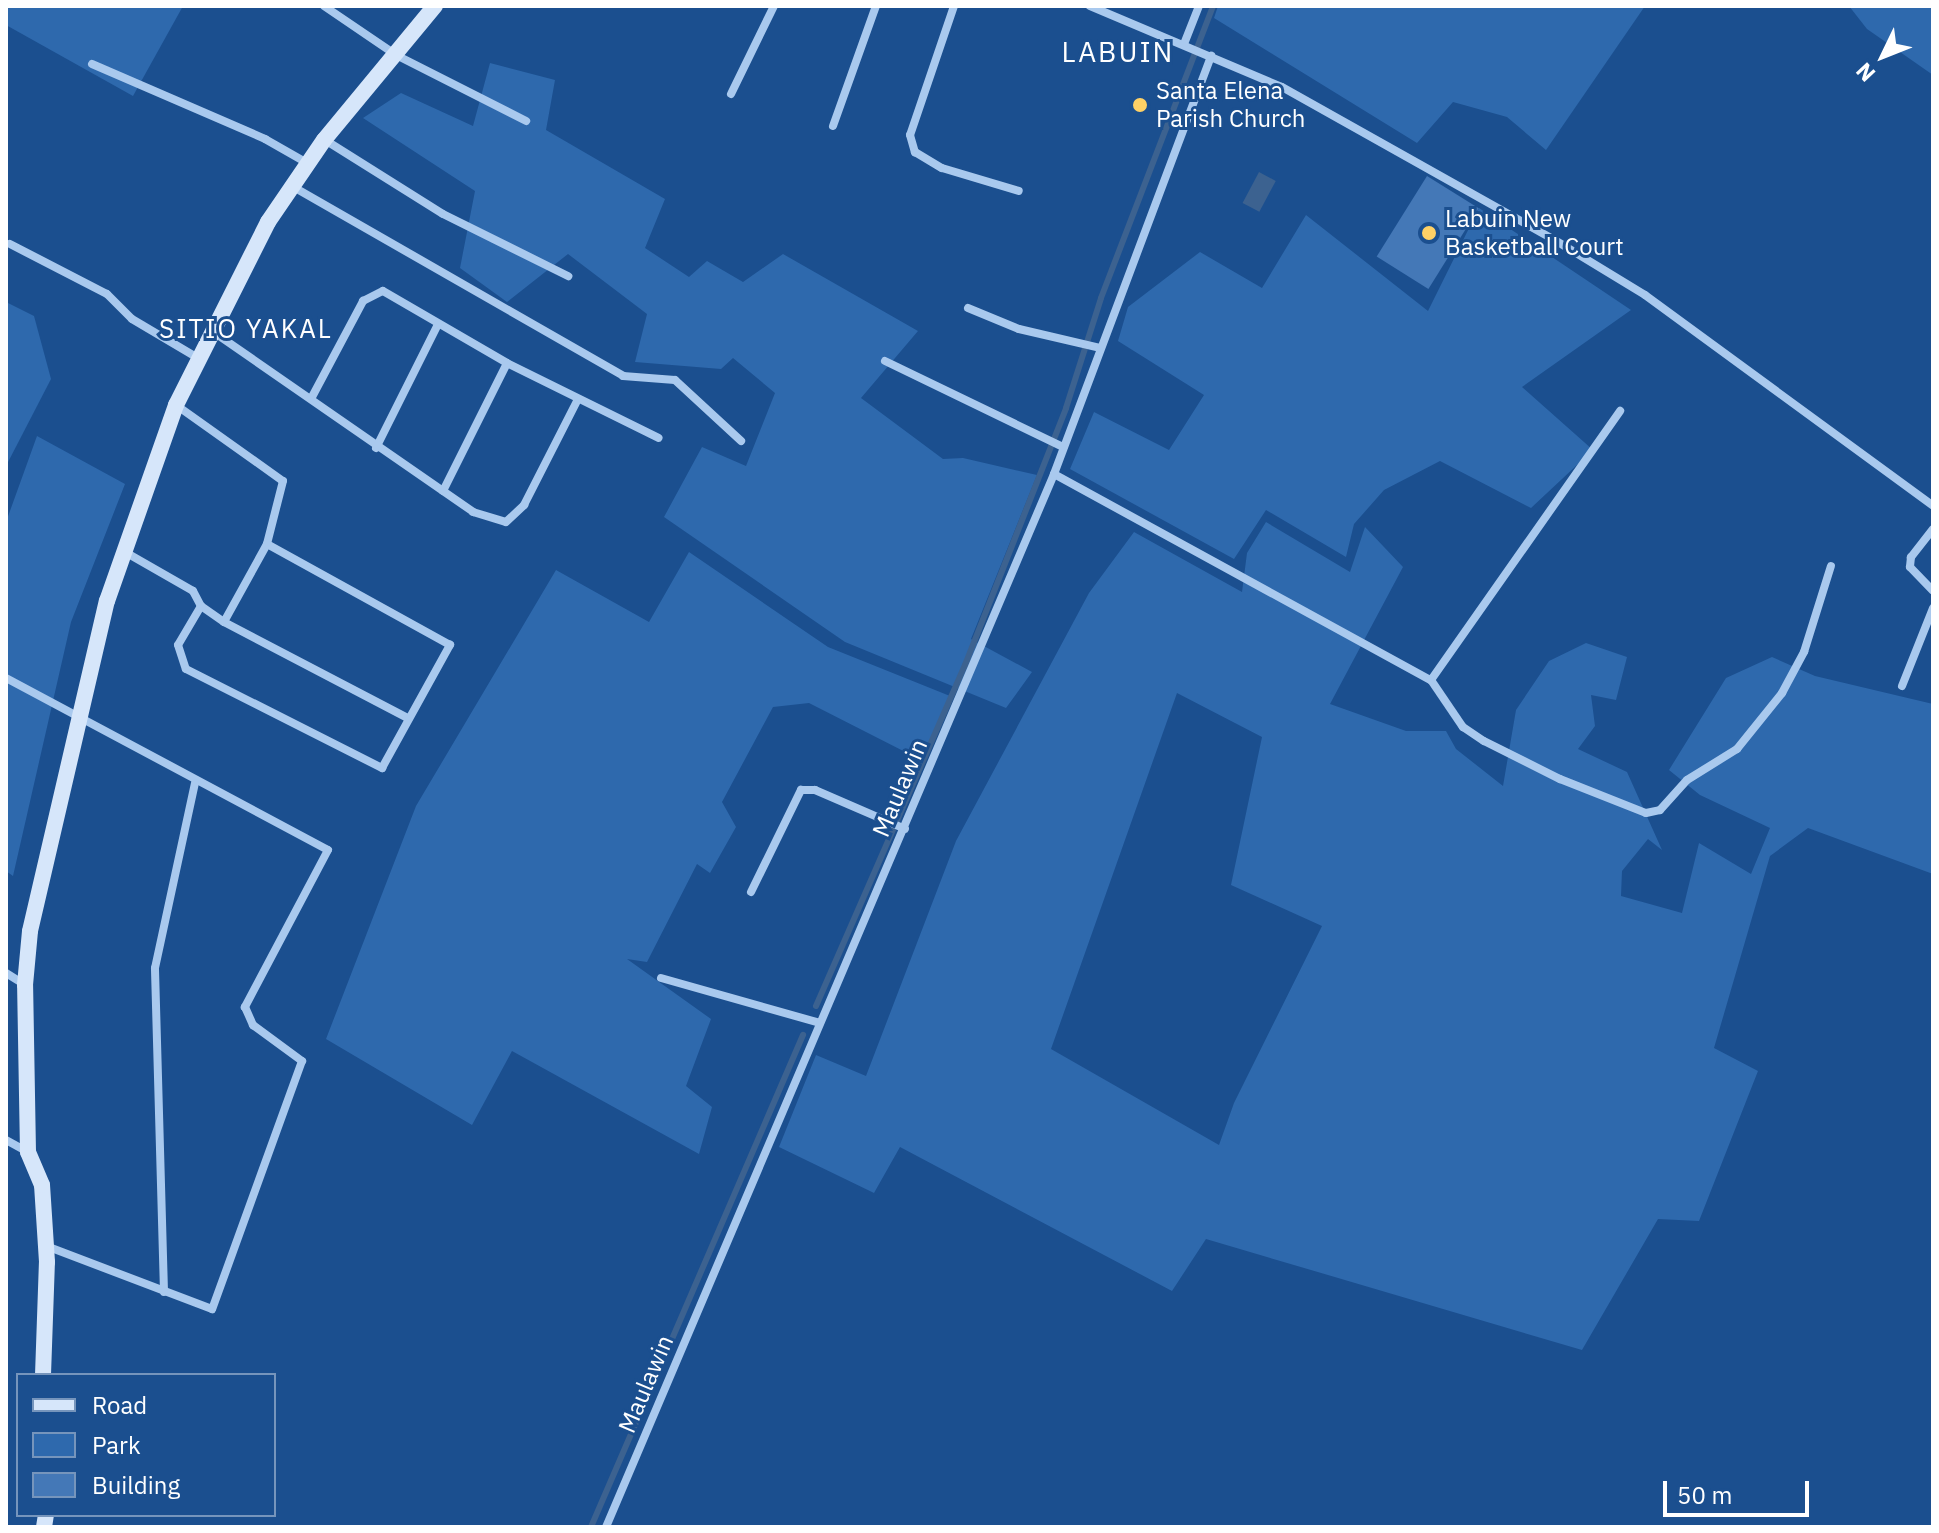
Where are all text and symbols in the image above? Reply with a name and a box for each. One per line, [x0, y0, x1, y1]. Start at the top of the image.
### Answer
north arrow [1843, 16, 1923, 96]
district label: LABUIN [1062, 35, 1174, 69]
text: N [1849, 57, 1881, 88]
place label: Santa Elena Parish Church [1156, 77, 1305, 133]
marker: Santa Elena Parish Church [1131, 96, 1149, 114]
place label: Labuin New Basketball Court [1445, 205, 1624, 261]
marker: Labuin New Basketball Court [1420, 224, 1438, 242]
district label: SITIO YAKAL [159, 313, 333, 345]
street label: Maulawin [867, 735, 933, 841]
street label: Maulawin [613, 1331, 679, 1437]
legend [16, 1373, 276, 1517]
text: Road [92, 1389, 147, 1421]
text: Park [92, 1429, 141, 1461]
scale bar [1667, 1465, 1813, 1515]
text: Building [92, 1469, 180, 1501]
text: 50 m [1677, 1479, 1732, 1511]

